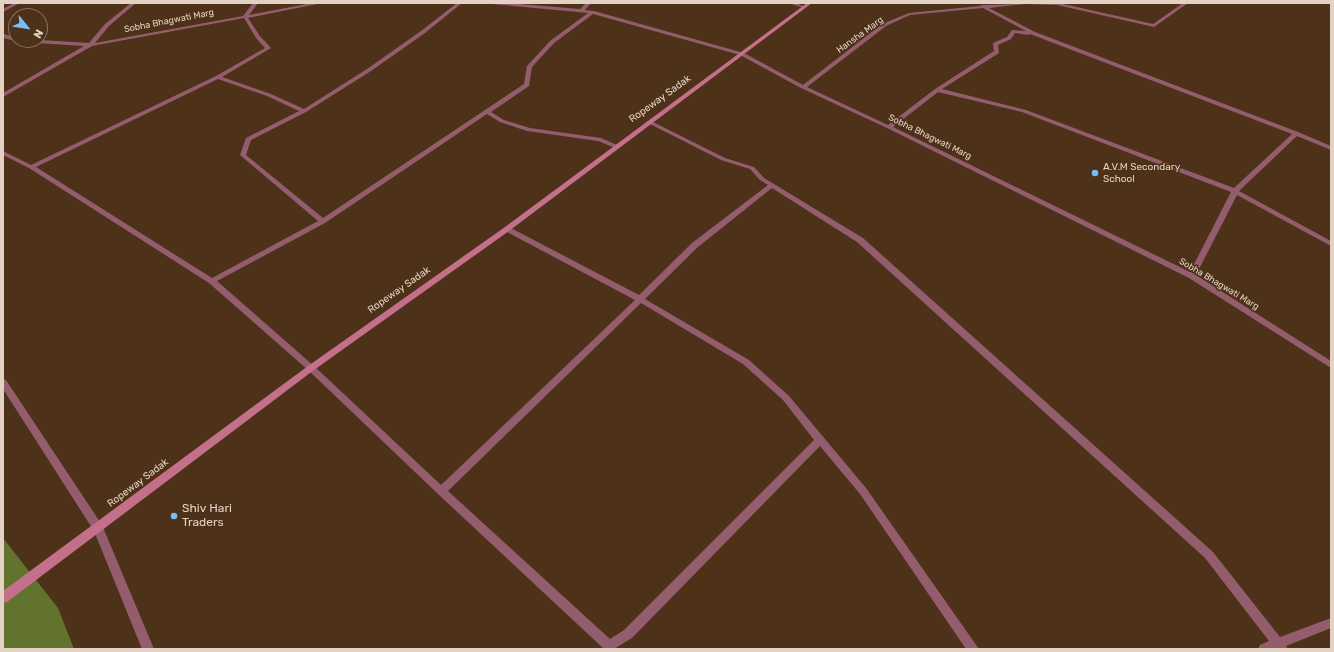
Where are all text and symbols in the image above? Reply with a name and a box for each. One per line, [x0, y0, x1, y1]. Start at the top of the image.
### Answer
street label: Sobha Bhagwati Marg [123, 7, 215, 35]
north arrow [8, 8, 48, 48]
street label: Hansha Marg [835, 14, 885, 56]
text: N [30, 27, 46, 40]
street label: Ropeway Sadak [627, 73, 693, 125]
street label: Sobha Bhagwati Marg [887, 112, 973, 162]
place label: A.V.M Secondary School [1103, 161, 1180, 184]
marker: A.V.M Secondary School [1090, 168, 1100, 178]
street label: Sobha Bhagwati Marg [1177, 256, 1261, 312]
street label: Ropeway Sadak [366, 264, 432, 316]
street label: Ropeway Sadak [105, 456, 171, 510]
place label: Shiv Hari Traders [182, 502, 232, 530]
marker: Shiv Hari Traders [169, 511, 179, 521]

